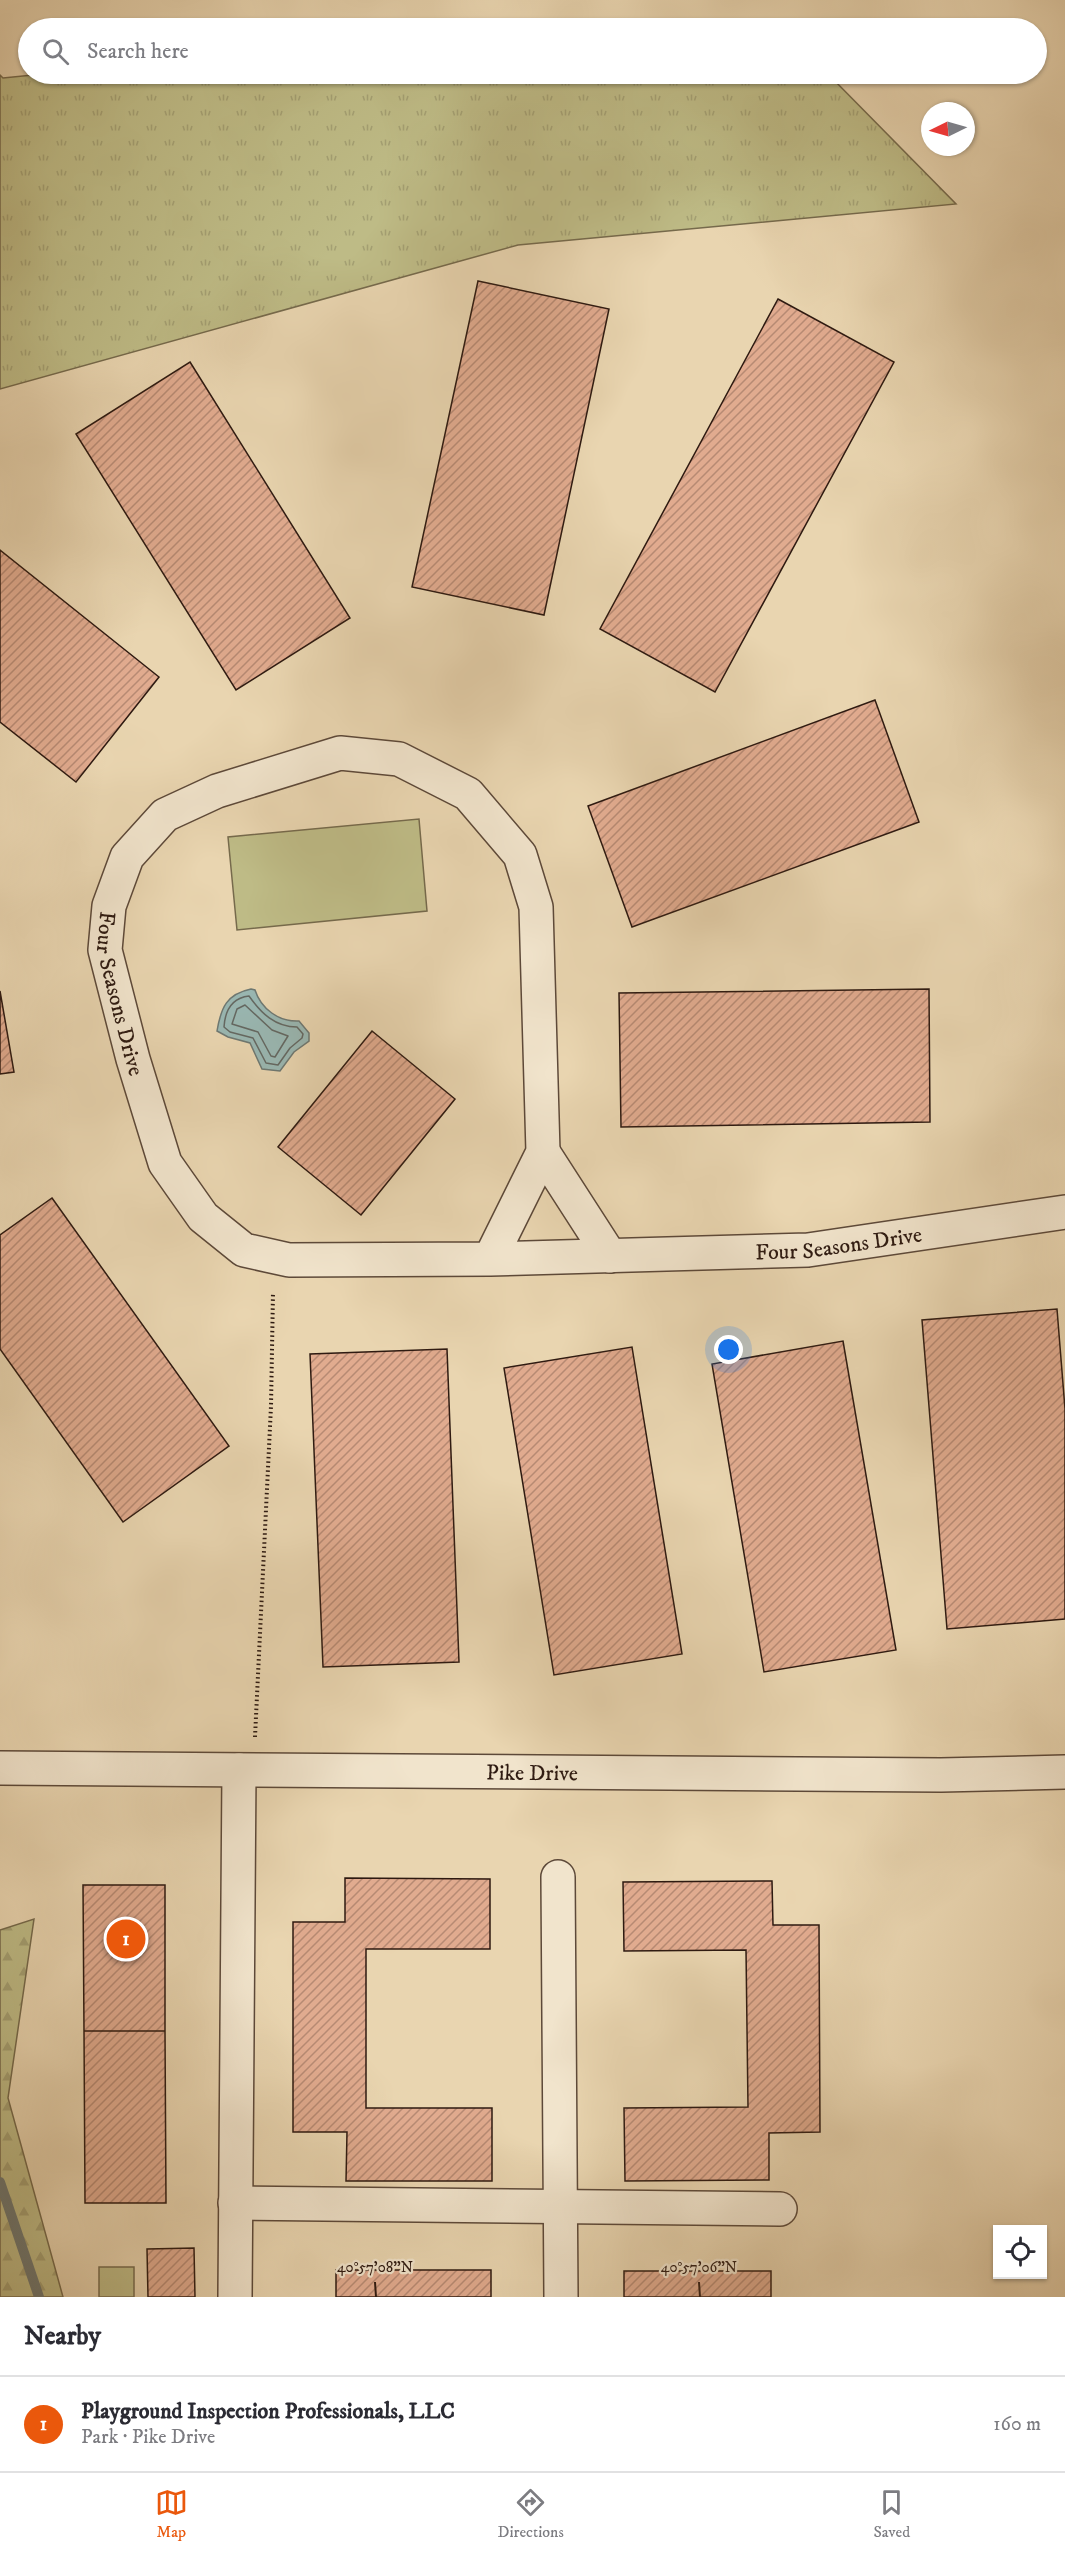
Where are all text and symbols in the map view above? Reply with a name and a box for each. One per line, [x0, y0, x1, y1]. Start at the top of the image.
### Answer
search box [18, 18, 1047, 84]
icon: search [39, 35, 72, 68]
text: Search here [87, 38, 189, 65]
north arrow [921, 102, 975, 156]
street label: Four Seasons Drive [90, 910, 149, 1079]
street label: Four Seasons Drive [755, 1221, 924, 1266]
your location [714, 1335, 743, 1364]
street label: Pike Drive [486, 1760, 578, 1787]
pin: 1 [106, 1916, 146, 1962]
map controls [993, 2225, 1047, 2279]
button: locate [993, 2225, 1047, 2279]
text: 40°57'08"N [337, 2258, 413, 2277]
text: 40°57'06"N [661, 2258, 737, 2277]
text: Nearby [24, 2320, 101, 2353]
text: Playground Inspection Professionals, LLC [81, 2398, 455, 2425]
text: 1 [40, 2412, 47, 2437]
text: 160 m [993, 2412, 1041, 2437]
text: Park · Pike Drive [81, 2425, 215, 2450]
tab: Map [155, 2486, 188, 2542]
tab: Directions [497, 2486, 564, 2542]
tab: Saved [873, 2486, 910, 2542]

